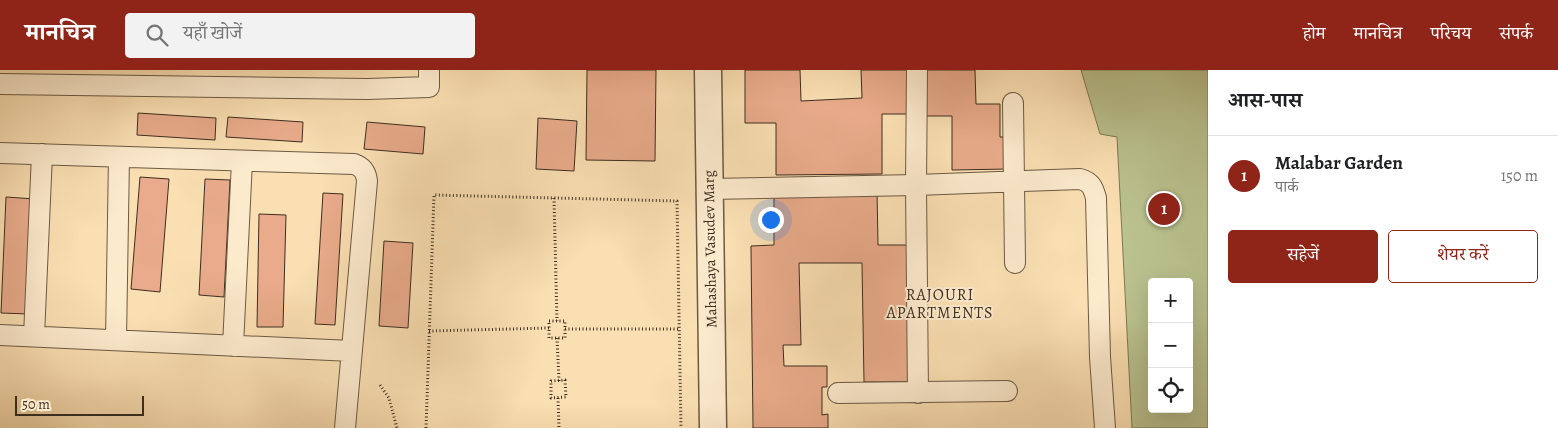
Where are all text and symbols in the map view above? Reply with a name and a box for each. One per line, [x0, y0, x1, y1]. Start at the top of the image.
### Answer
search box [125, 13, 475, 58]
text: मानचित्र [25, 16, 95, 48]
text: यहाँ खोजें [183, 20, 242, 46]
icon: search [143, 21, 171, 49]
text: होम [1303, 21, 1326, 45]
text: मानचित्र [1354, 21, 1402, 45]
text: परिचय [1430, 21, 1471, 45]
text: संपर्क [1499, 21, 1533, 45]
text: आस-पास [1228, 86, 1302, 114]
text: Malabar Garden [1275, 150, 1403, 176]
text: 1 [1241, 165, 1247, 187]
text: 150 m [1501, 165, 1538, 187]
street label: Mahashaya Vasudev Marg [699, 169, 721, 328]
text: पार्क [1275, 176, 1299, 198]
pin: 1 [1148, 190, 1180, 228]
your location [758, 207, 784, 233]
button: सहेजें [1228, 230, 1378, 283]
button: शेयर करें [1388, 230, 1538, 283]
map controls [1148, 278, 1193, 413]
button: + [1148, 278, 1193, 323]
district label: RAJOURI APARTMENTS [885, 284, 994, 324]
button: − [1148, 323, 1193, 368]
button: locate [1148, 368, 1193, 413]
scale bar [15, 393, 144, 416]
text: 50 m [22, 395, 50, 414]

